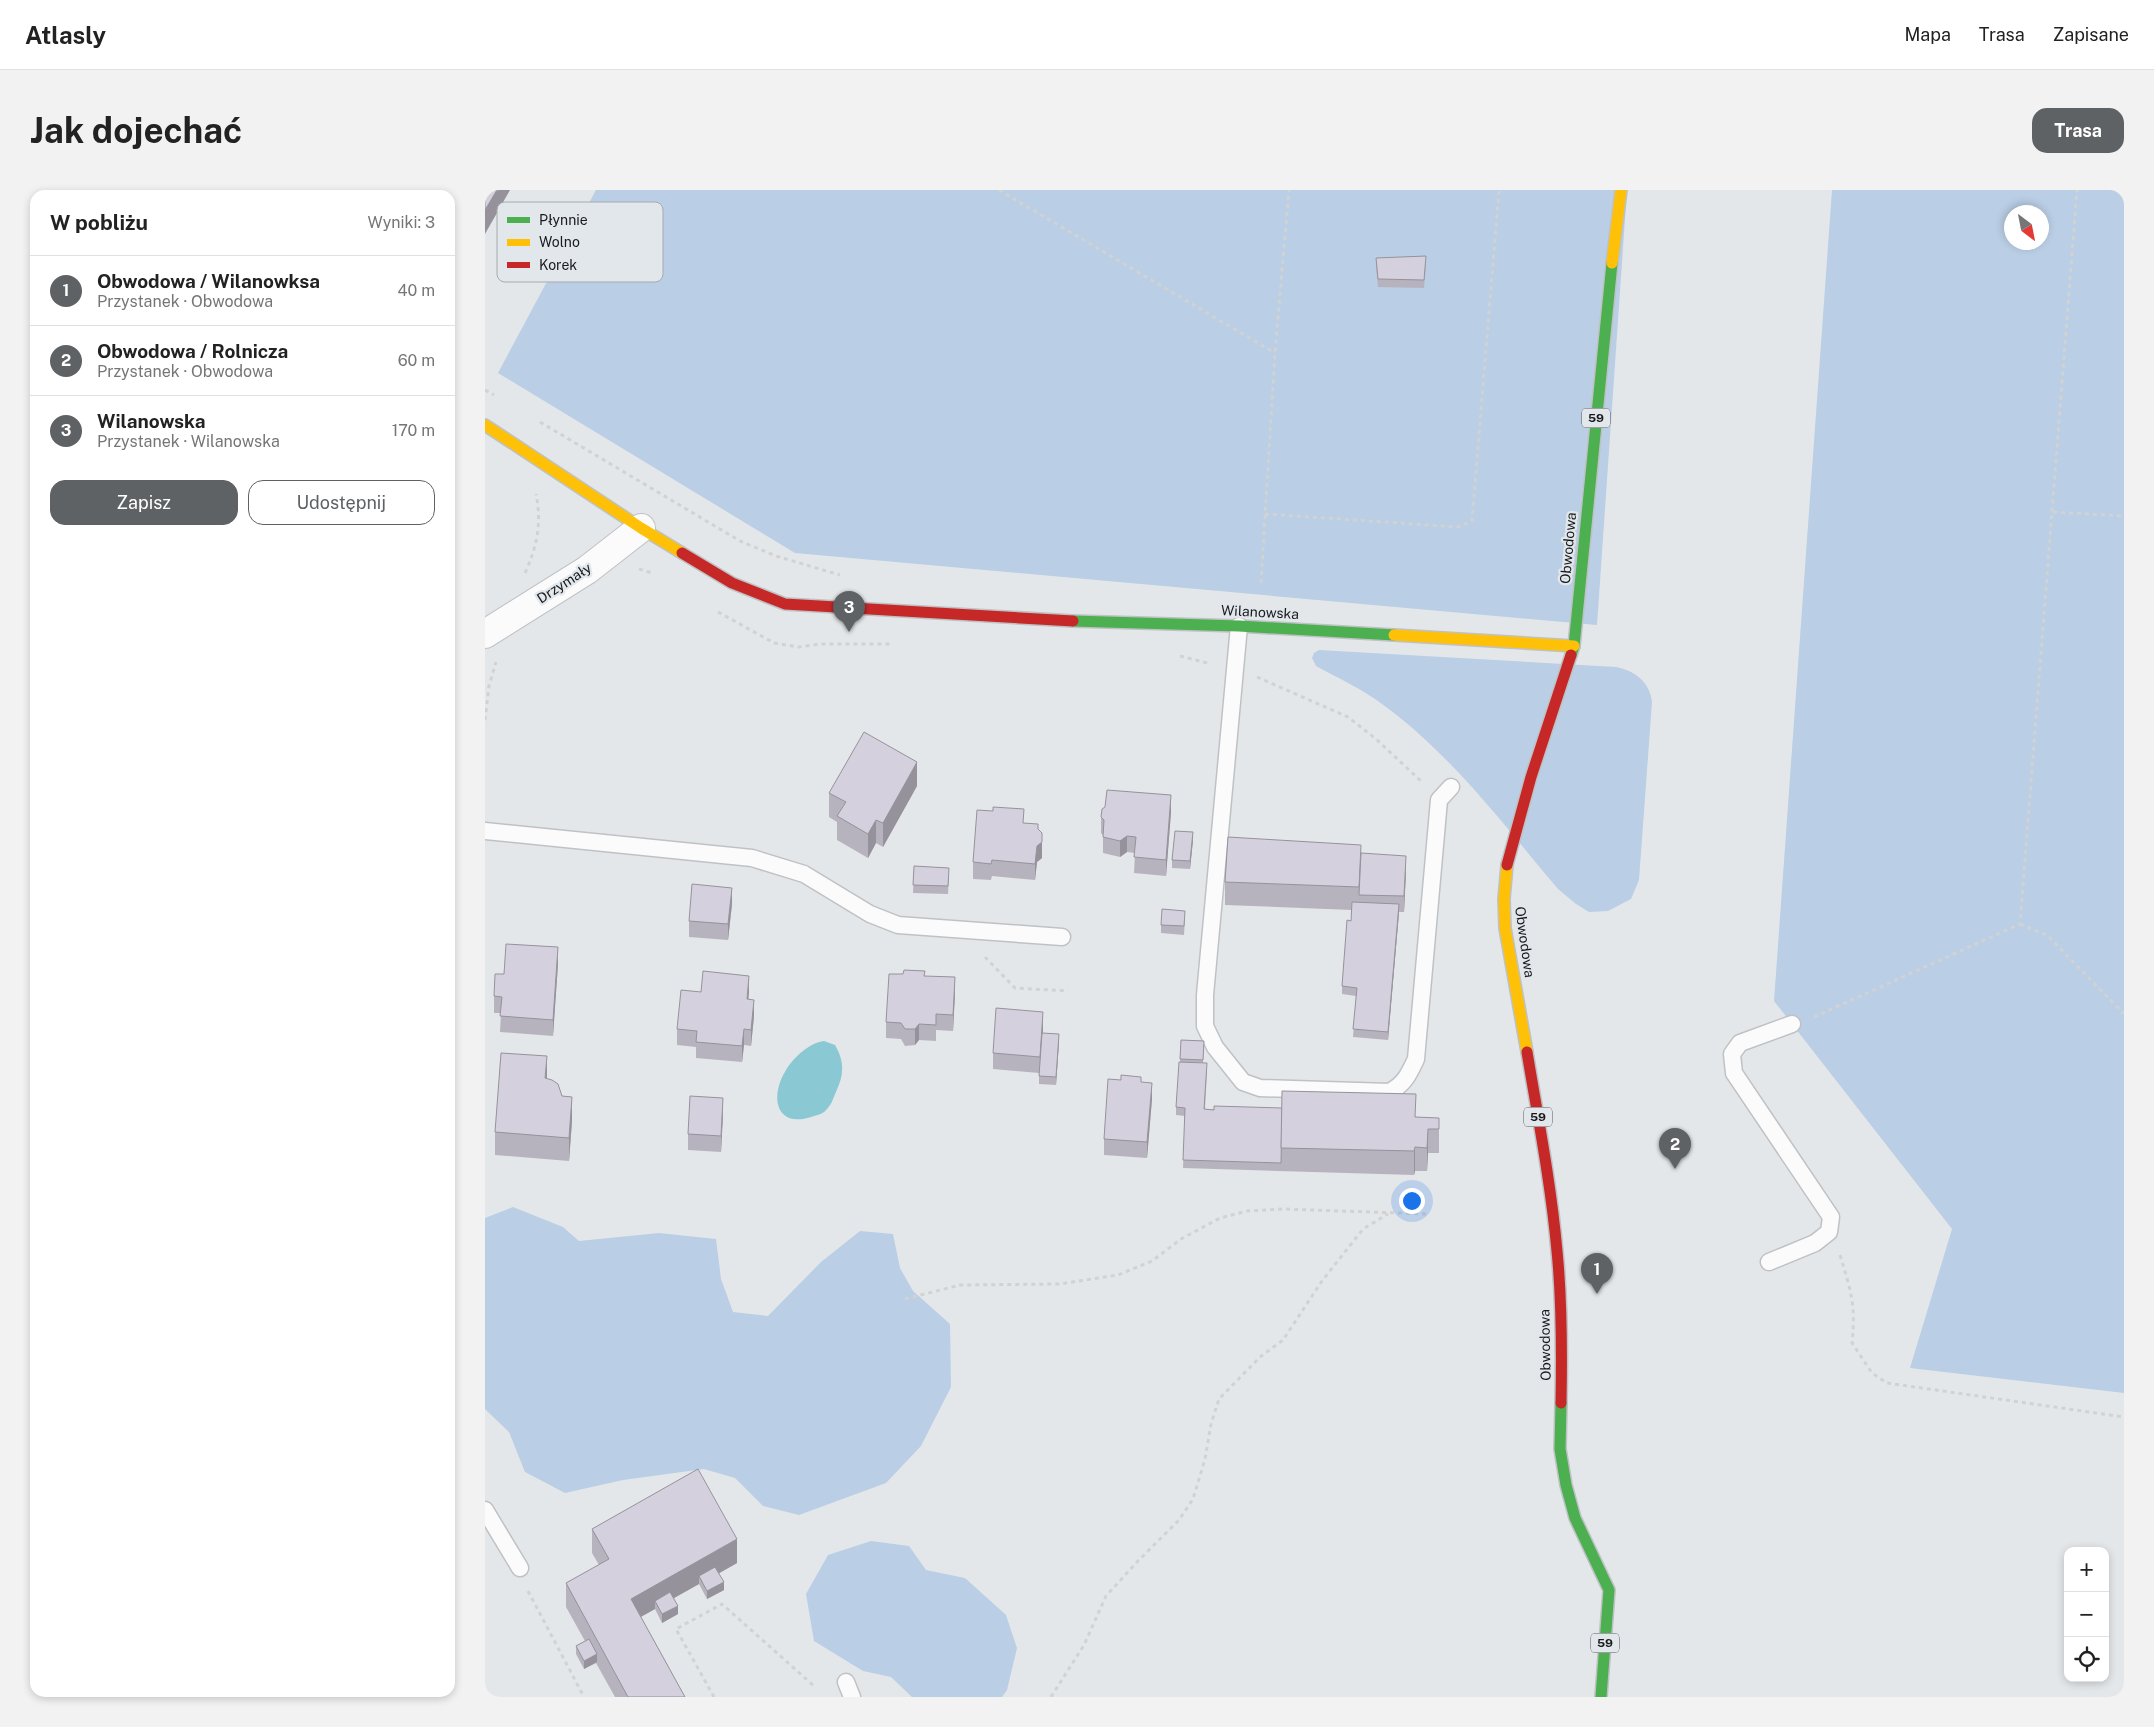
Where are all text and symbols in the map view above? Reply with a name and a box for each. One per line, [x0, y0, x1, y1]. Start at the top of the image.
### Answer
text: Atlasly [25, 21, 106, 49]
text: Mapa [1904, 24, 1951, 45]
text: Trasa [1979, 24, 2025, 45]
text: Zapisane [2053, 24, 2129, 45]
button: Trasa [2032, 108, 2124, 153]
text: Jak dojechać [30, 110, 242, 151]
legend [497, 202, 663, 282]
north arrow [2004, 205, 2049, 250]
text: W pobliżu [50, 210, 148, 235]
text: Płynnie [539, 212, 588, 228]
text: Wyniki: 3 [367, 213, 435, 232]
text: Wolno [539, 234, 580, 250]
text: Korek [539, 257, 577, 273]
text: Obwodowa / Wilanowksa [97, 270, 320, 292]
text: 1 [63, 281, 69, 300]
text: 40 m [397, 281, 435, 300]
text: Przystanek · Obwodowa [97, 292, 273, 311]
text: Obwodowa / Rolnicza [97, 340, 288, 362]
text: 2 [61, 351, 71, 370]
text: 60 m [398, 351, 435, 370]
text: Przystanek · Obwodowa [97, 362, 273, 381]
road number: 59 [1582, 408, 1610, 428]
text: Wilanowska [97, 410, 206, 432]
text: 3 [61, 421, 71, 440]
text: 170 m [392, 421, 435, 440]
text: Przystanek · Wilanowska [97, 432, 280, 451]
button: Zapisz [50, 480, 238, 525]
button: Udostępnij [248, 480, 435, 525]
street label: Obwodowa [1557, 512, 1579, 584]
street label: Drzymały [534, 559, 595, 606]
pin: 3 [833, 591, 865, 632]
street label: Wilanowska [1221, 602, 1299, 622]
street label: Obwodowa [1512, 905, 1538, 979]
road number: 59 [1524, 1108, 1552, 1126]
pin: 2 [1659, 1128, 1691, 1169]
your location [1399, 1188, 1425, 1214]
pin: 1 [1581, 1253, 1613, 1294]
street label: Obwodowa [1536, 1309, 1554, 1381]
map controls [2064, 1547, 2109, 1682]
button: + [2064, 1547, 2109, 1592]
button: − [2064, 1592, 2109, 1637]
road number: 59 [1591, 1634, 1619, 1652]
button: locate [2064, 1637, 2109, 1682]

